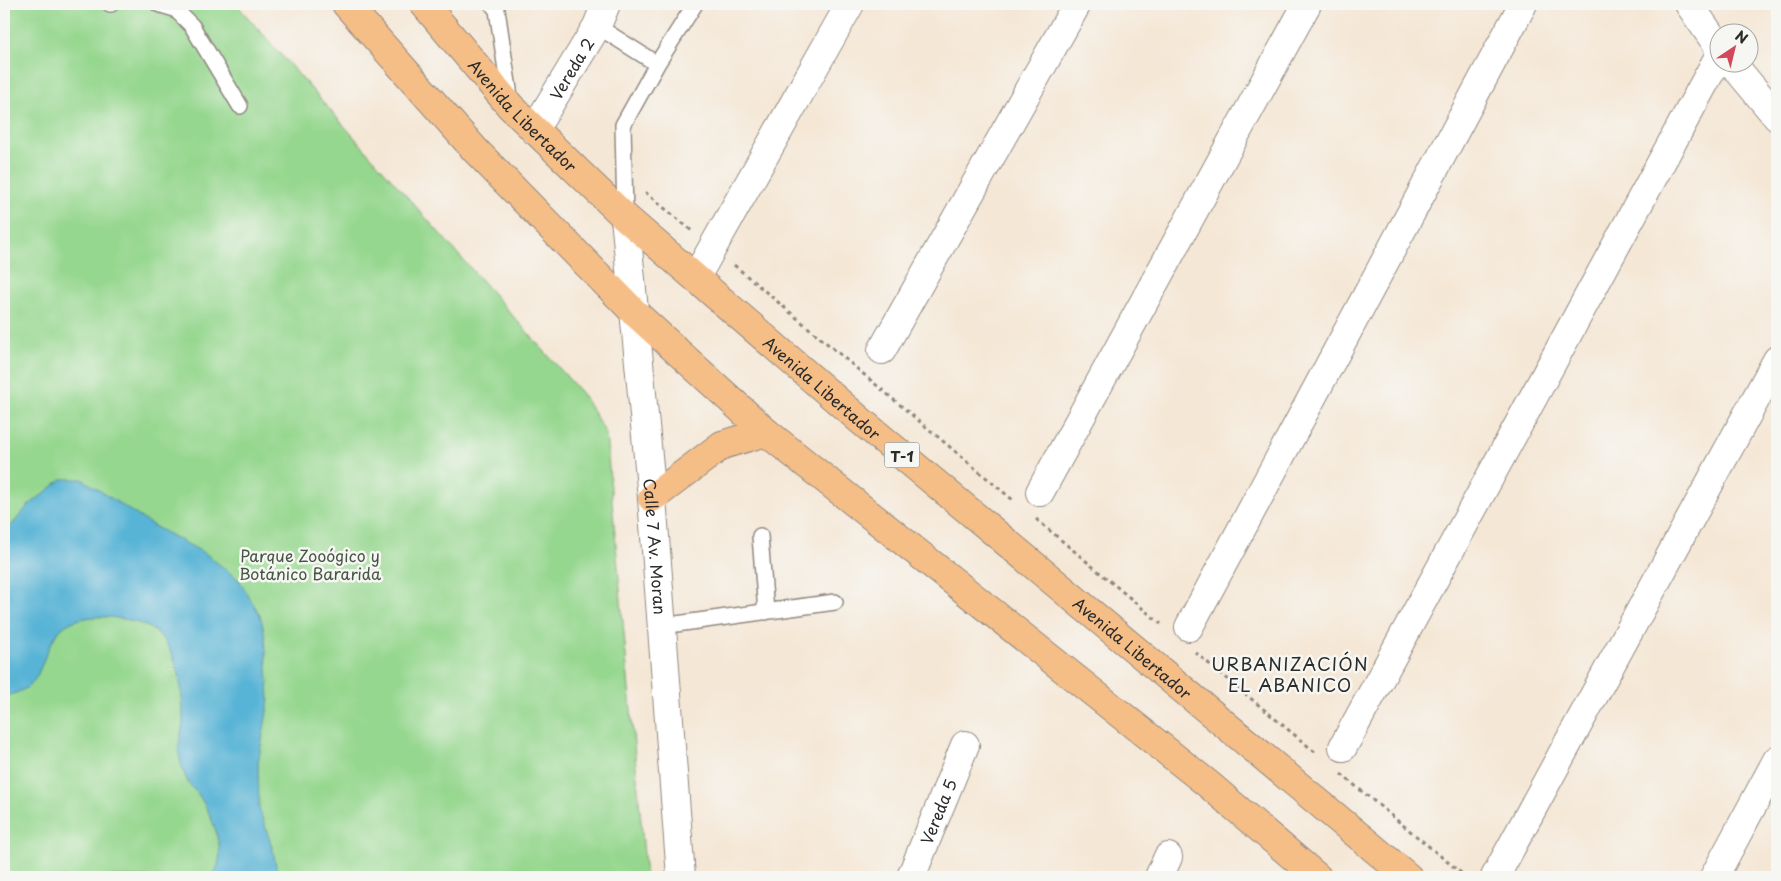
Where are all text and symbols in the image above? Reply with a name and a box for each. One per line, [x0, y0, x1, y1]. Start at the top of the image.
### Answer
north arrow [1708, 22, 1758, 72]
text: N [1731, 25, 1752, 49]
street label: Vereda 2 [543, 33, 599, 104]
street label: Avenida Libertador [463, 54, 583, 177]
street label: Avenida Libertador [758, 330, 887, 445]
road number: T-1 [884, 442, 920, 468]
street label: Calle 7 Av. Moran [638, 477, 673, 616]
park label: Parque Zooógico y Botánico Bararida [239, 543, 381, 585]
street label: Avenida Libertador [1068, 591, 1198, 705]
district label: URBANIZACIÓN EL ABANICO [1211, 650, 1369, 698]
street label: Vereda 5 [914, 775, 962, 848]

